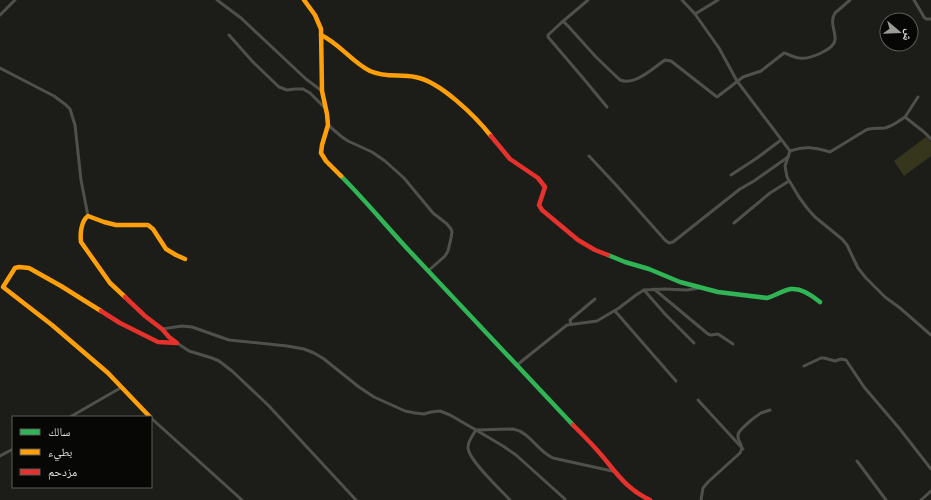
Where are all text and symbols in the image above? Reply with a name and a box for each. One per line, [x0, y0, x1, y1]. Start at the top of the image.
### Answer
north arrow [879, 12, 919, 52]
text: ش [899, 27, 916, 43]
legend [12, 416, 152, 488]
text: سالك [48, 425, 70, 438]
text: بطيء [48, 445, 72, 462]
text: مزدحم [48, 465, 77, 480]

